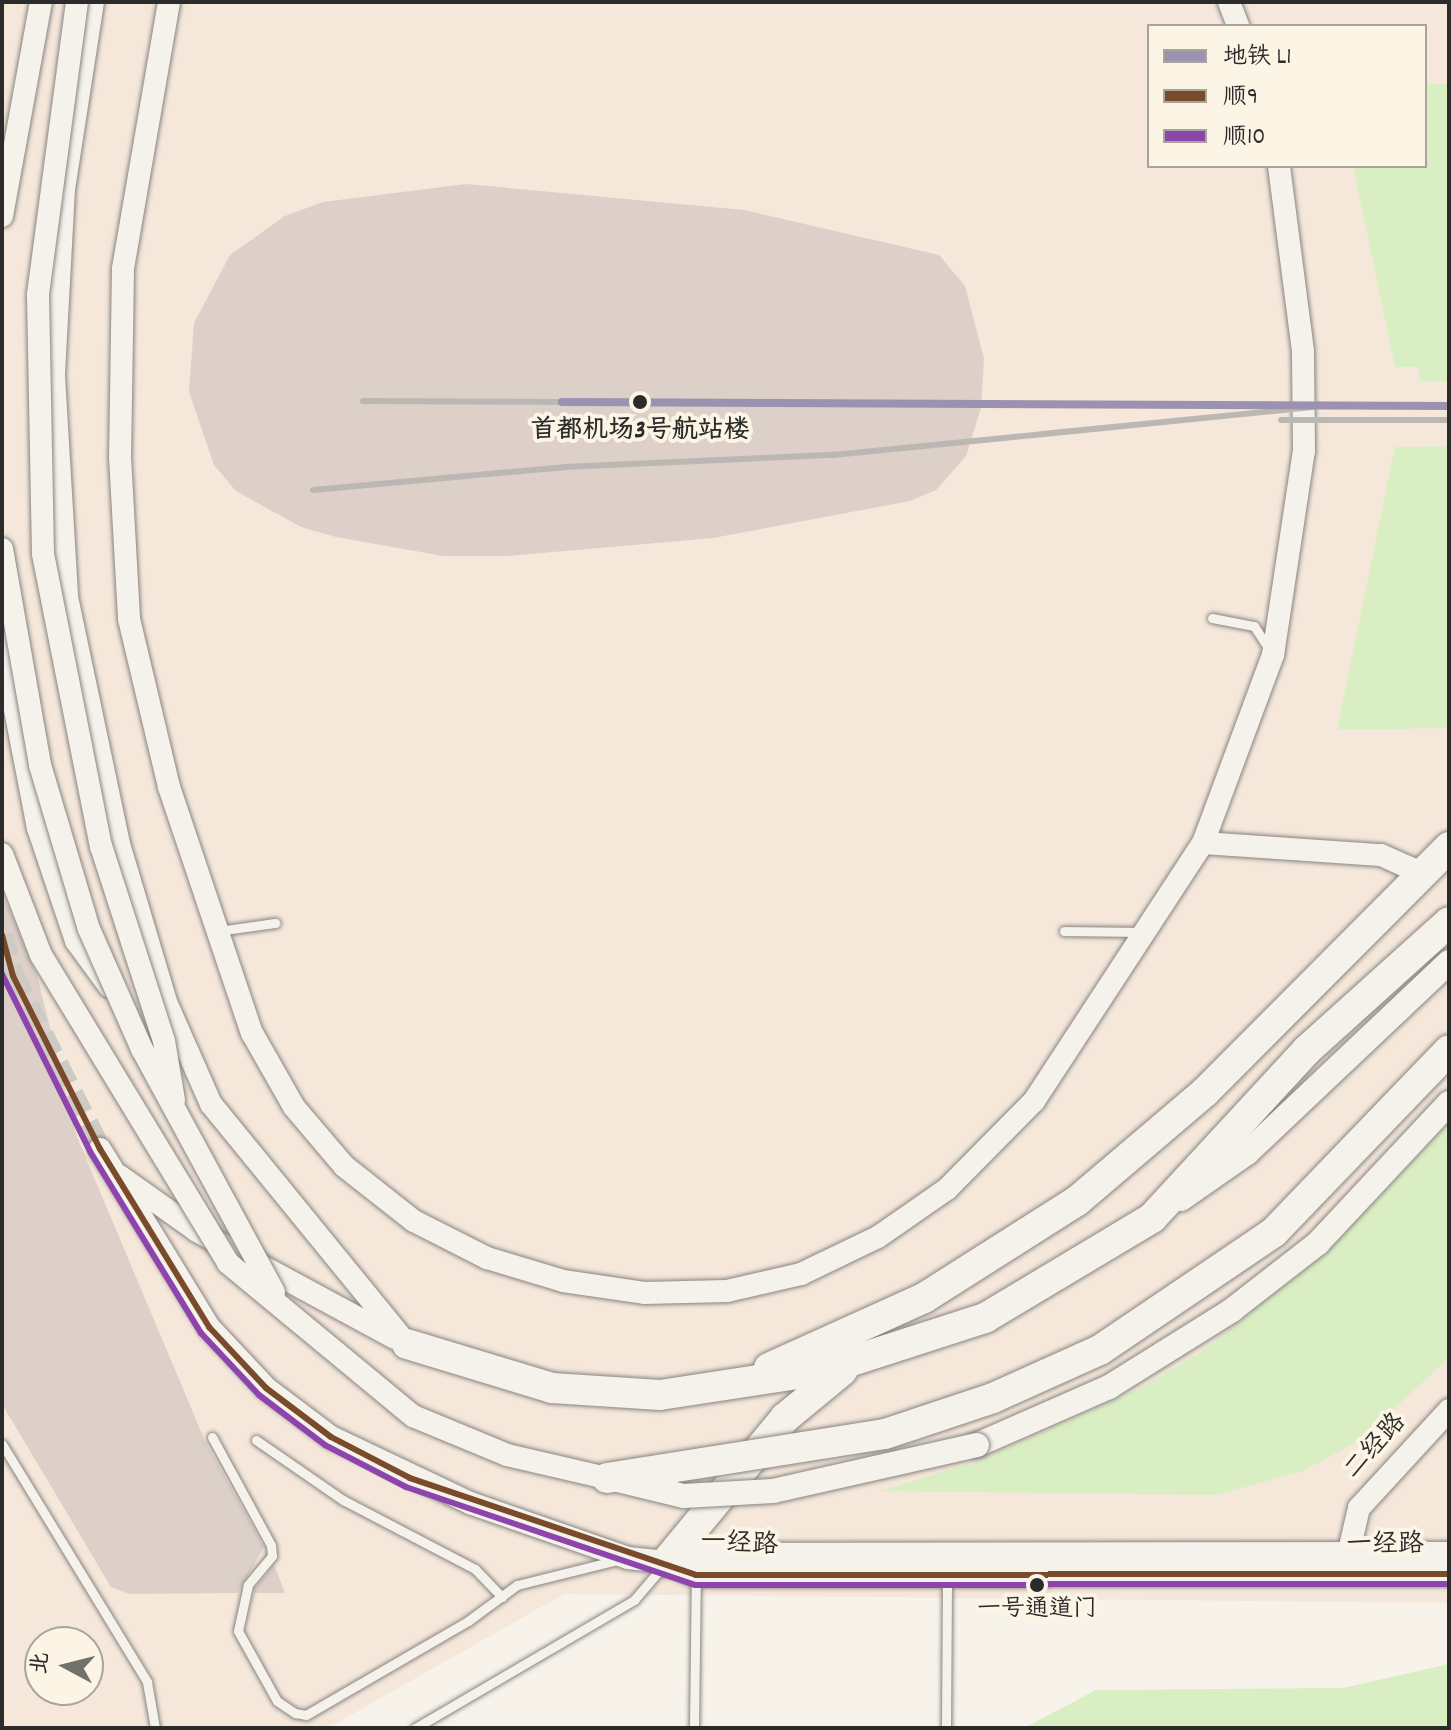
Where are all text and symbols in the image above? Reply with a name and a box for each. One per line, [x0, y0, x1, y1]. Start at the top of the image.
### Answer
legend [1147, 24, 1427, 168]
text: 地铁 L1 [1223, 41, 1292, 75]
text: 顺9 [1223, 81, 1258, 115]
text: 顺10 [1223, 121, 1265, 155]
marker: 首都机场3号航站楼 [629, 391, 651, 413]
place label: 首都机场3号航站楼 [530, 416, 750, 448]
street label: 二经路 [1338, 1408, 1414, 1486]
street label: 一经路 [699, 1527, 779, 1563]
street label: 一经路 [1346, 1530, 1424, 1562]
marker: 一号通道门 [1029, 1577, 1045, 1593]
place label: 一号通道门 [977, 1597, 1097, 1625]
north arrow [24, 1626, 104, 1706]
text: 北 [25, 1650, 58, 1676]

